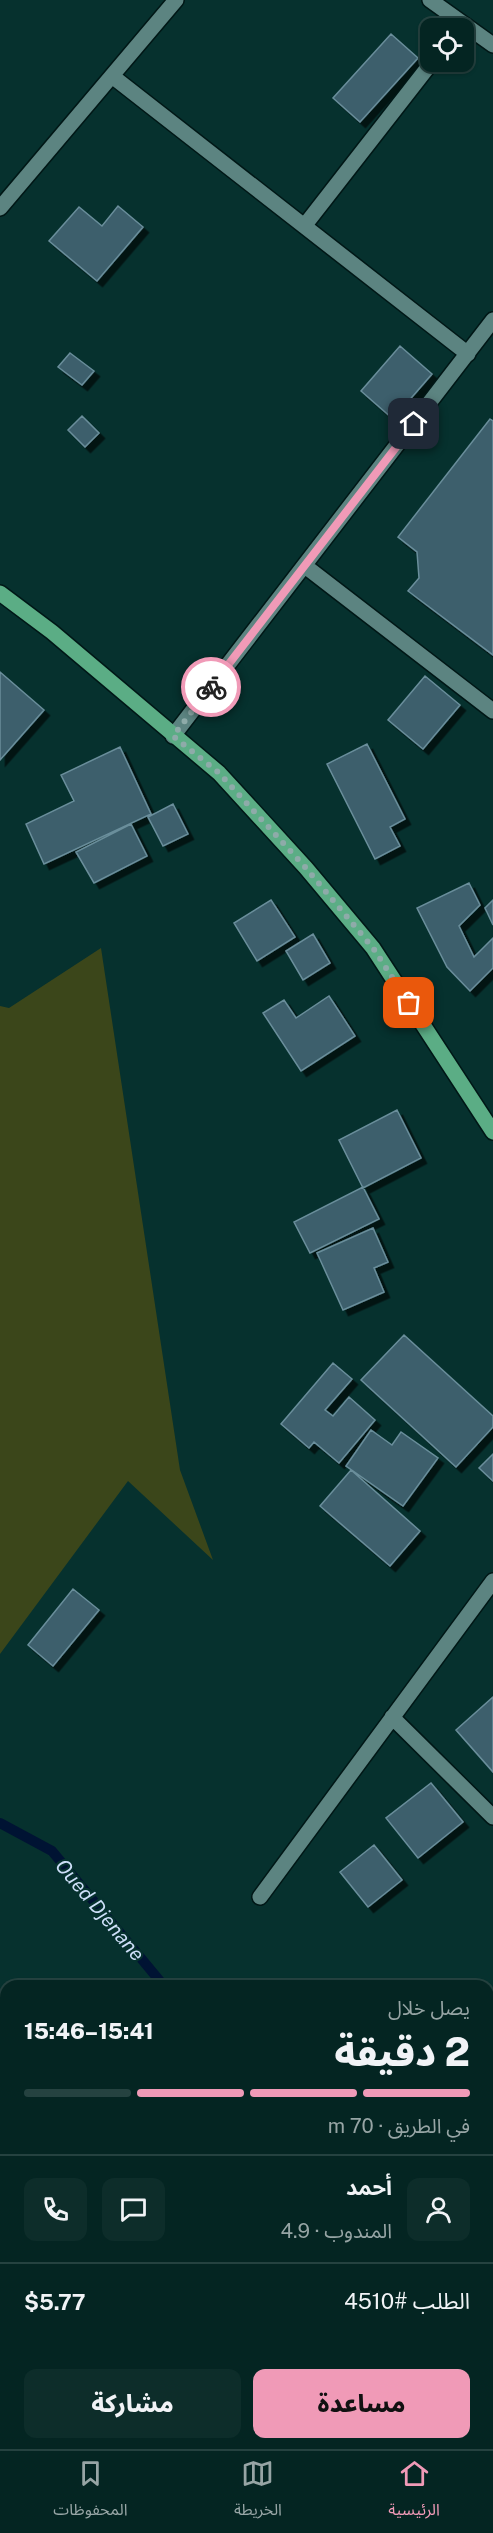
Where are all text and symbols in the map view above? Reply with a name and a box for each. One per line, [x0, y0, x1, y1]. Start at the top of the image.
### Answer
map controls [420, 18, 474, 72]
button: locate [420, 18, 474, 72]
pin [388, 398, 439, 449]
icon: home [397, 407, 430, 440]
courier [181, 657, 241, 717]
icon: bike [195, 671, 228, 704]
pin [383, 977, 434, 1028]
icon: bag [392, 986, 425, 1019]
water label: Oued Djenane [50, 1854, 150, 1966]
text: يصل خلال [388, 1996, 470, 2020]
text: 15:41–15:46 [24, 2018, 154, 2044]
text: 2 دقيقة [334, 2029, 470, 2075]
text: في الطريق · 70 m [328, 2114, 470, 2138]
text: أحمد [346, 2174, 392, 2200]
button: phone [24, 2178, 87, 2241]
button: chat [102, 2178, 165, 2241]
button: person [407, 2178, 470, 2241]
text: المندوب · 4.9 [280, 2219, 392, 2243]
text: الطلب #4510 [344, 2288, 470, 2314]
text: $5.77 [24, 2289, 86, 2315]
button: مشاركة [24, 2369, 241, 2438]
button: مساعدة [253, 2369, 470, 2438]
tab: المحفوظات [53, 2457, 128, 2527]
tab: الخريطة [234, 2457, 282, 2527]
tab: الرئيسية [388, 2457, 440, 2527]

